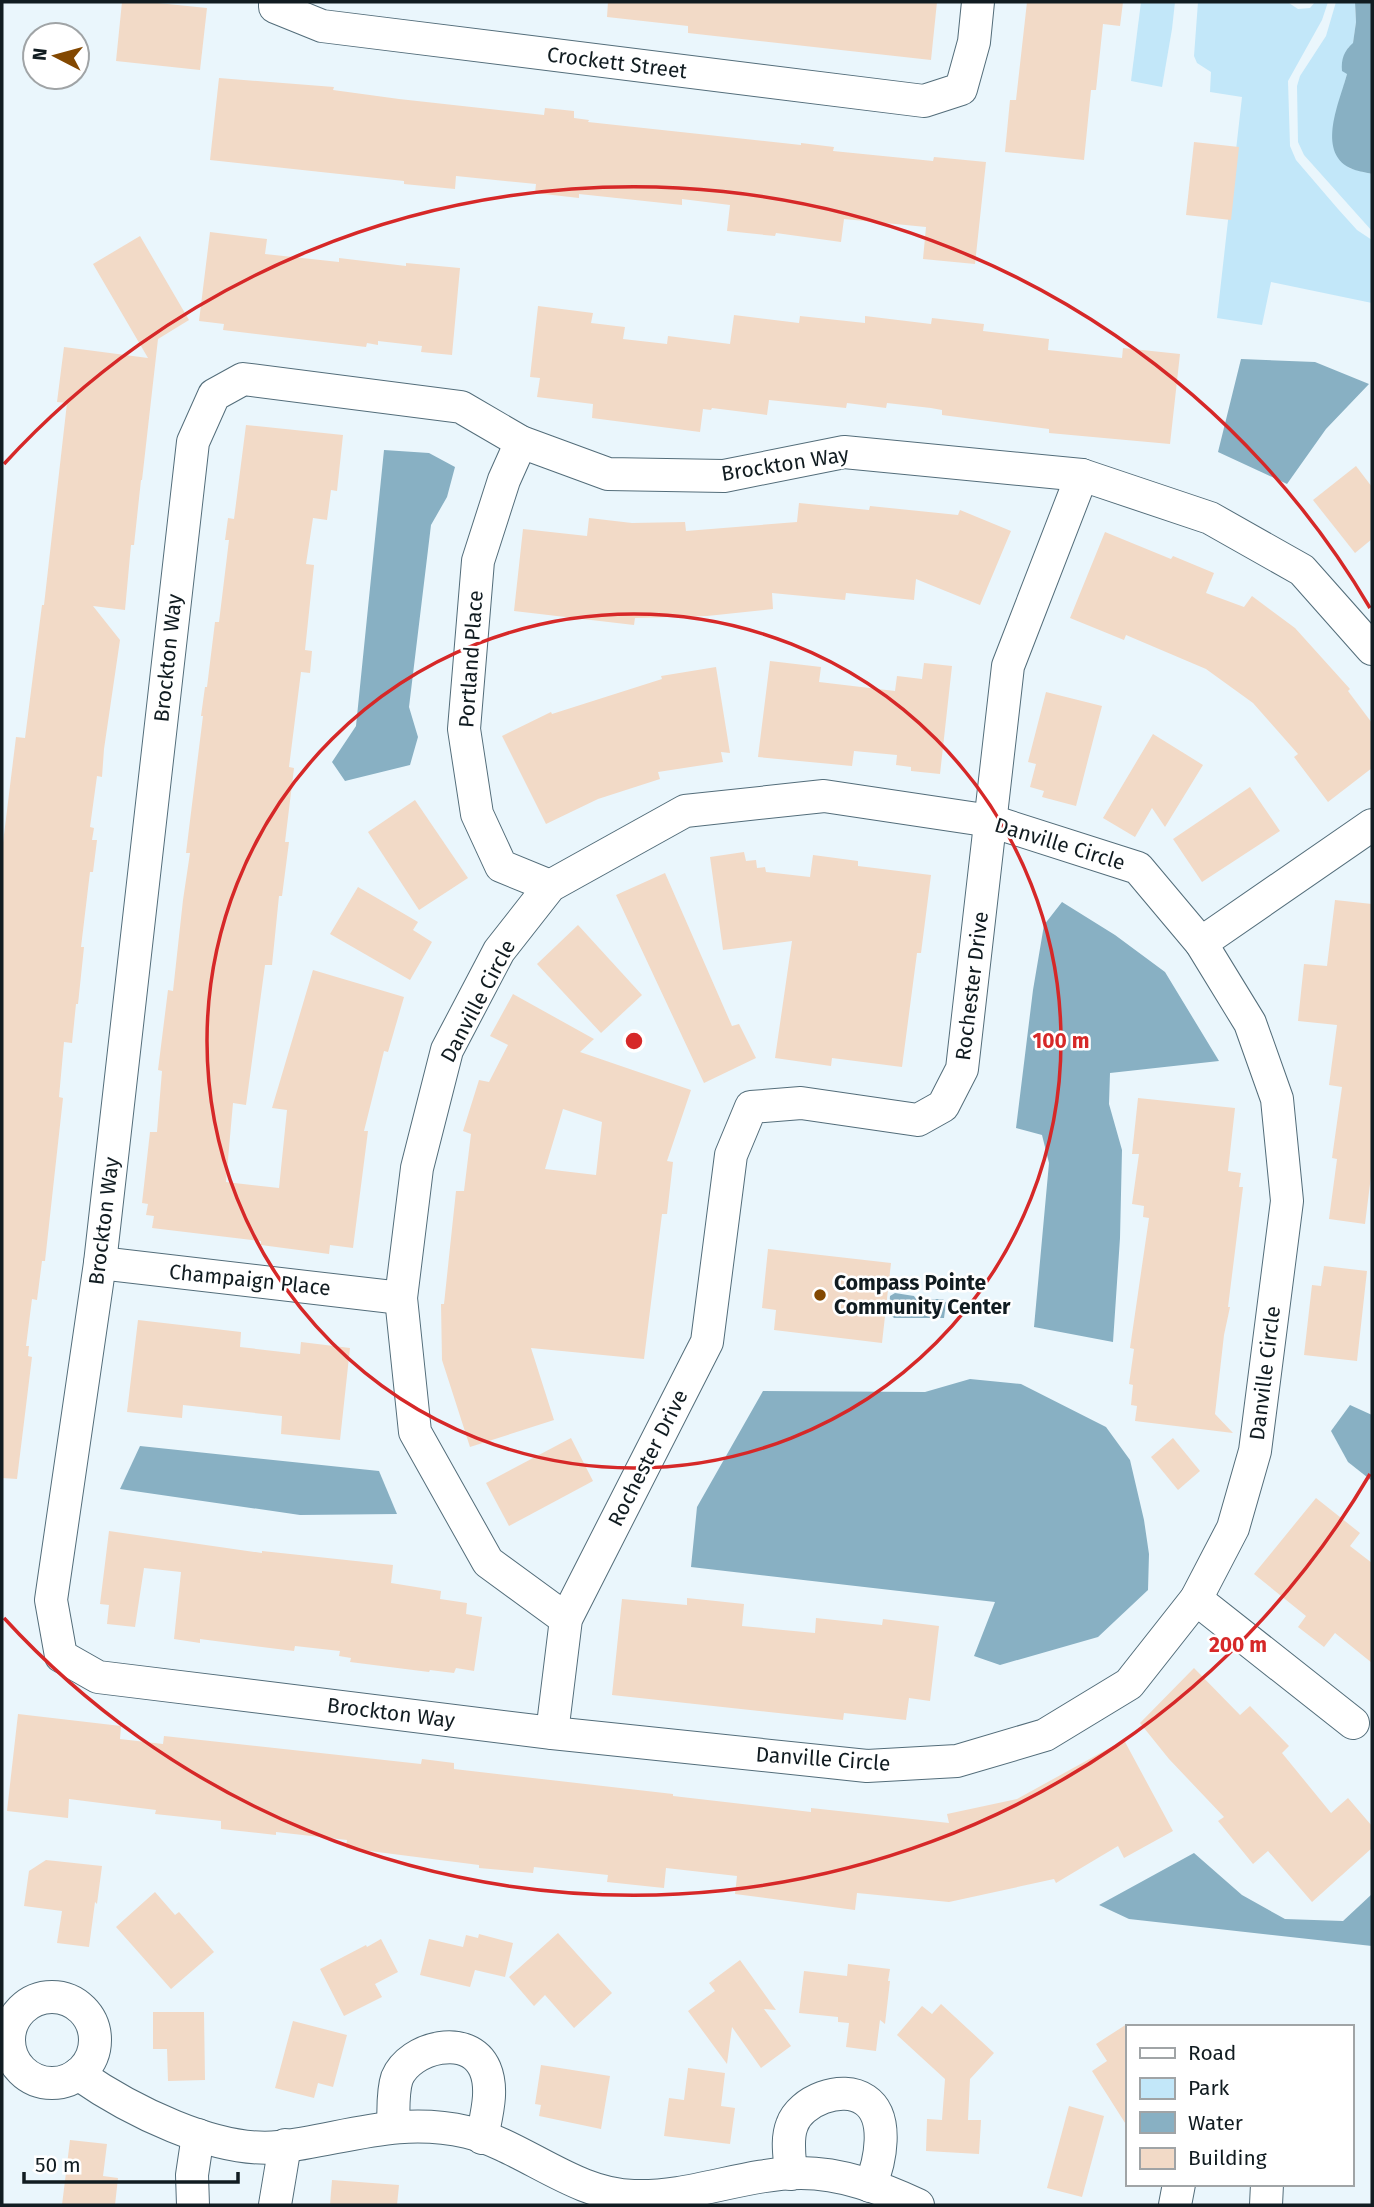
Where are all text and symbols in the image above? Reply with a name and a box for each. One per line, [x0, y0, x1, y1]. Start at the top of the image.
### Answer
north arrow [21, 21, 91, 91]
street label: Crockett Street [545, 42, 689, 85]
text: N [27, 47, 52, 62]
street label: Brockton Way [719, 441, 851, 487]
street label: Portland Place [453, 589, 489, 729]
street label: Brockton Way [148, 592, 188, 723]
street label: Danville Circle [992, 812, 1128, 876]
street label: Rochester Drive [950, 910, 994, 1062]
street label: Danville Circle [435, 935, 521, 1067]
text: 100 m [1032, 1028, 1090, 1054]
centre of rings [622, 1029, 646, 1053]
street label: Brockton Way [83, 1155, 125, 1287]
street label: Champaign Place [168, 1259, 332, 1301]
place label: Compass Pointe Community Center [834, 1270, 1011, 1320]
marker: Compass Pointe Community Center [812, 1287, 828, 1303]
street label: Danville Circle [1244, 1304, 1286, 1442]
street label: Rochester Drive [602, 1385, 694, 1531]
text: 200 m [1209, 1632, 1267, 1658]
street label: Brockton Way [325, 1692, 457, 1734]
street label: Danville Circle [755, 1741, 891, 1777]
legend [1126, 2025, 1353, 2186]
text: Road [1188, 2040, 1236, 2066]
text: Park [1188, 2075, 1230, 2101]
text: Water [1188, 2110, 1243, 2136]
scale bar [24, 2140, 238, 2184]
text: Building [1188, 2145, 1267, 2171]
text: 50 m [35, 2152, 81, 2178]

